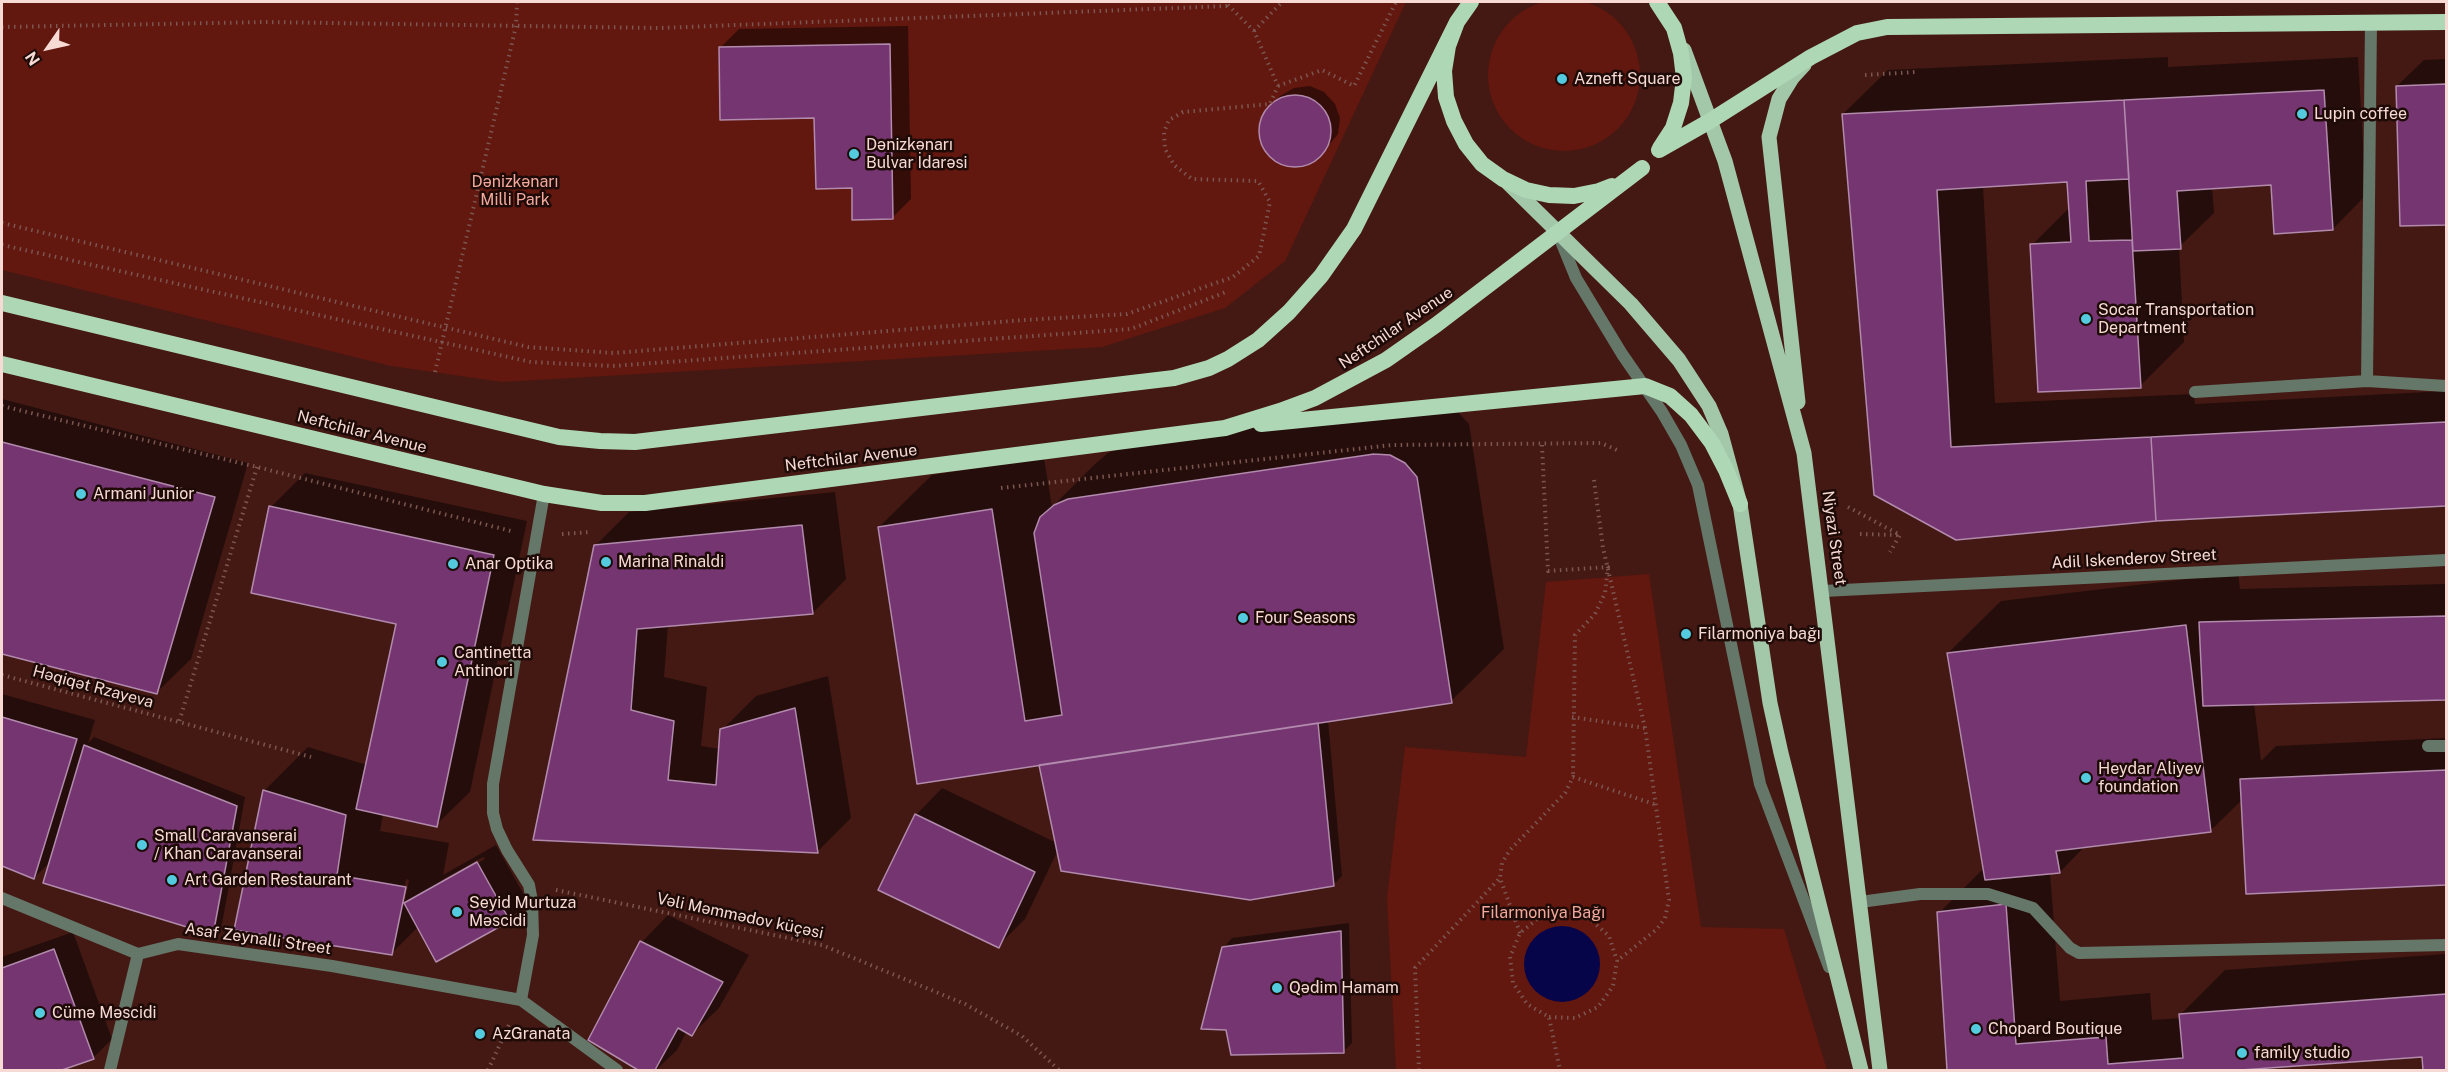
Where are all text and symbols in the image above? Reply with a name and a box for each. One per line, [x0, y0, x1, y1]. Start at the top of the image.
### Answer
north arrow [18, 18, 78, 78]
text: N [21, 48, 44, 69]
place label: Azneft Square [1574, 69, 1681, 89]
marker: Azneft Square [1555, 72, 1569, 86]
place label: Lupin coffee [2314, 104, 2407, 124]
marker: Lupin coffee [2295, 107, 2309, 121]
place label: Dənizkənarı Bulvar İdarəsi [866, 135, 968, 173]
marker: Dənizkənarı Bulvar İdarəsi [847, 147, 861, 161]
park label: Dənizkənarı Milli Park [472, 172, 558, 210]
street label: Neftchilar Avenue [1335, 283, 1457, 373]
place label: Socar Transportation Department [2098, 300, 2254, 338]
marker: Socar Transportation Department [2079, 312, 2093, 326]
street label: Neftchilar Avenue [295, 407, 429, 457]
street label: Neftchilar Avenue [784, 440, 918, 476]
place label: Armani Junior [93, 484, 194, 504]
marker: Armani Junior [74, 487, 88, 501]
street label: Niyazi Street [1818, 489, 1850, 587]
street label: Adil Iskenderov Street [2051, 545, 2217, 573]
place label: Marina Rinaldi [618, 552, 724, 572]
place label: Anar Optika [465, 554, 553, 574]
marker: Marina Rinaldi [599, 555, 613, 569]
marker: Anar Optika [446, 557, 460, 571]
place label: Four Seasons [1255, 608, 1356, 628]
marker: Four Seasons [1236, 611, 1250, 625]
place label: Filarmoniya bağı [1698, 624, 1821, 644]
marker: Filarmoniya bağı [1679, 627, 1693, 641]
place label: Cantinetta Antinori [454, 643, 531, 681]
marker: Cantinetta Antinori [435, 655, 449, 669]
street label: Həqiqət Rzayeva [31, 662, 155, 712]
place label: Heydar Aliyev foundation [2098, 759, 2201, 797]
marker: Heydar Aliyev foundation [2079, 771, 2093, 785]
place label: Small Caravanserai / Khan Caravanserai [154, 826, 302, 864]
marker: Small Caravanserai / Khan Caravanserai [135, 838, 149, 852]
place label: Art Garden Restaurant [184, 870, 352, 890]
marker: Art Garden Restaurant [165, 873, 179, 887]
street label: Vəli Məmmədov küçəsi [655, 889, 825, 943]
place label: Seyid Murtuza Məscidi [469, 893, 576, 931]
park label: Filarmoniya Bağı [1481, 903, 1605, 923]
marker: Seyid Murtuza Məscidi [450, 905, 464, 919]
street label: Asaf Zeynalli Street [184, 919, 332, 959]
place label: Qədim Hamam [1289, 978, 1399, 998]
marker: Qədim Hamam [1270, 981, 1284, 995]
place label: Cümə Məscidi [52, 1003, 157, 1023]
marker: Cümə Məscidi [33, 1006, 47, 1020]
place label: Chopard Boutique [1988, 1019, 2122, 1039]
marker: Chopard Boutique [1969, 1022, 1983, 1036]
place label: AzGranata [492, 1024, 570, 1044]
marker: AzGranata [473, 1027, 487, 1041]
place label: family studio [2254, 1043, 2350, 1063]
marker: family studio [2235, 1046, 2249, 1060]

